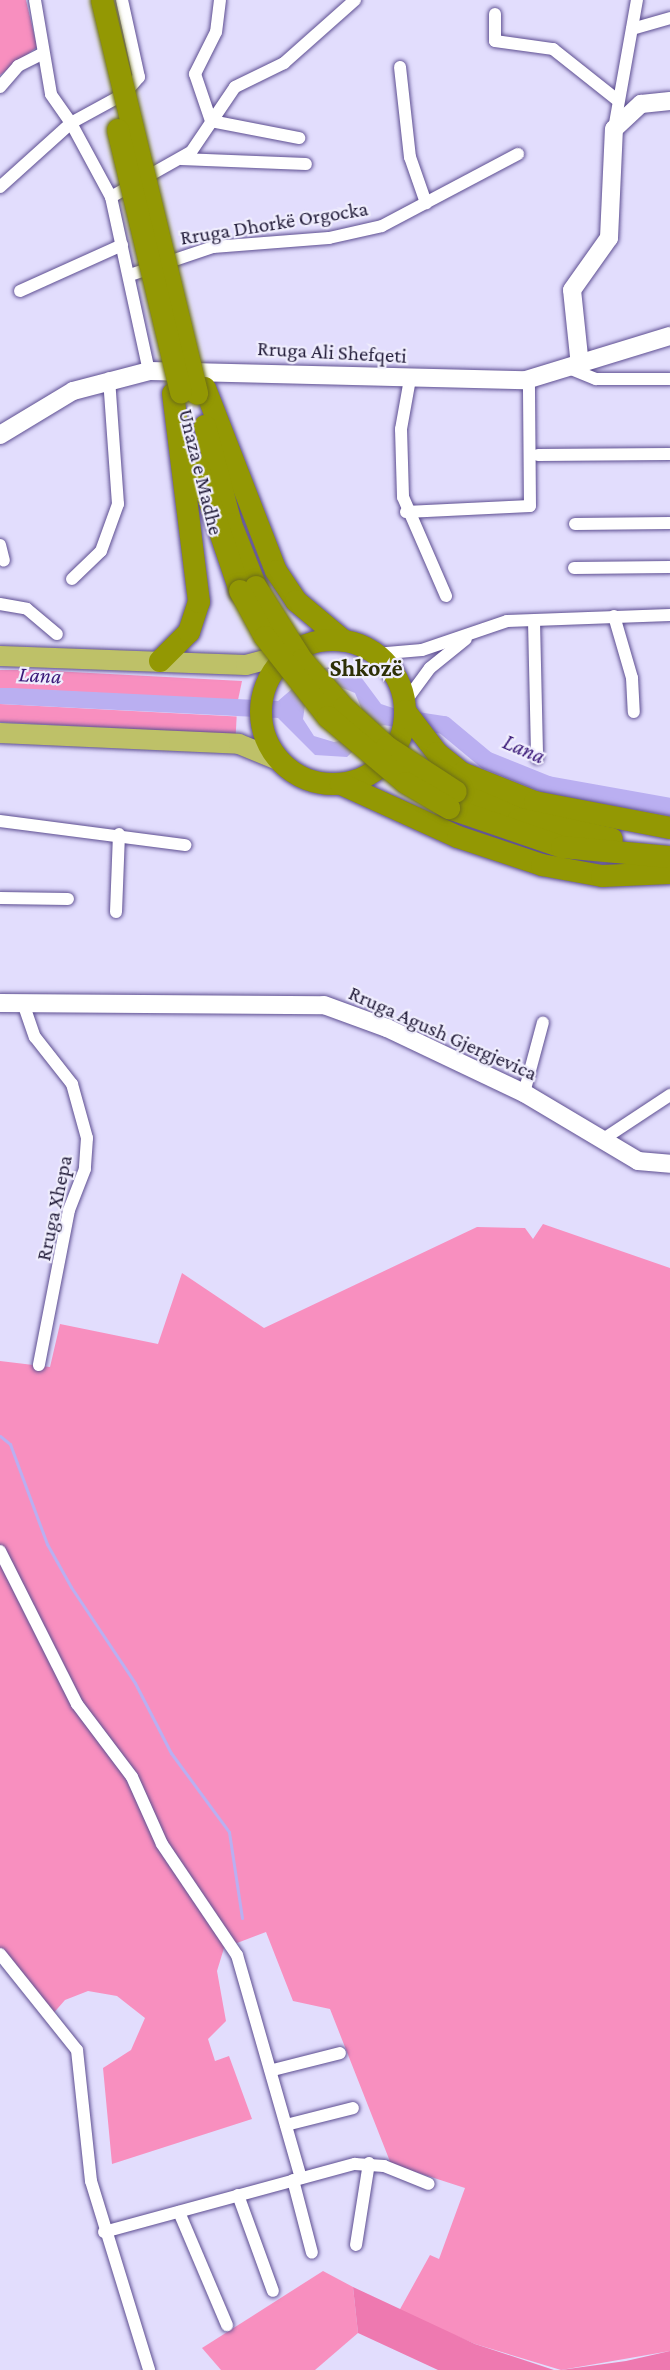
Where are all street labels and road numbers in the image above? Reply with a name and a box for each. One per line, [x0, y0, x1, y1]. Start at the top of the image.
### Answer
street label: Rruga Dhorkë Orgocka [178, 196, 370, 250]
street label: Rruga Ali Shefqeti [257, 336, 407, 368]
street label: Unaza e Madhe [173, 406, 229, 538]
street label: Rruga Agush Gjergjevica [345, 980, 541, 1086]
street label: Rruga Xhepa [31, 1153, 77, 1263]

